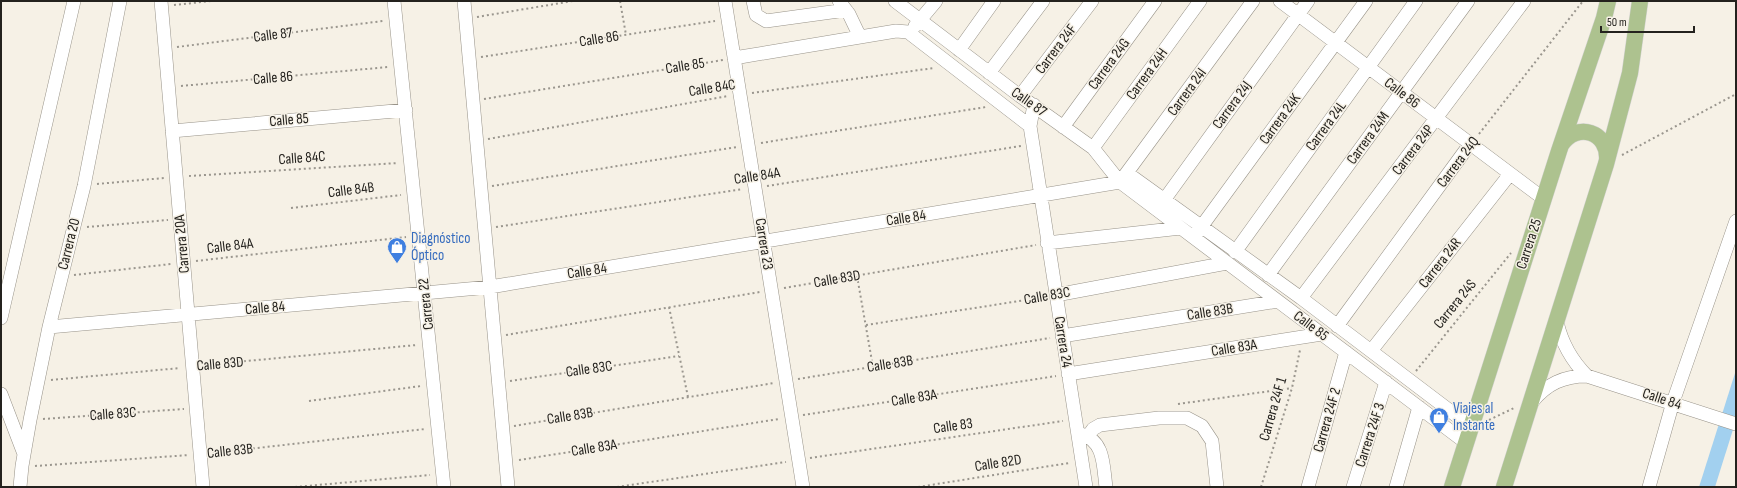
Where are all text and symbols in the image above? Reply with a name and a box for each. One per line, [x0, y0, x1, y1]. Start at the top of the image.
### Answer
scale bar [1601, 8, 1694, 34]
text: 50 m [1607, 15, 1627, 30]
street label: Carrera 24F [1031, 20, 1081, 78]
street label: Calle 87 [252, 23, 294, 47]
street label: Calle 86 [578, 26, 620, 52]
street label: Carrera 24G [1084, 34, 1134, 94]
street label: Carrera 24H [1122, 44, 1172, 104]
street label: Calle 85 [664, 54, 706, 78]
street label: Carrera 24I [1163, 64, 1211, 120]
street label: Calle 86 [252, 67, 294, 89]
street label: Calle 86 [1380, 73, 1424, 113]
street label: Calle 84C [687, 75, 737, 101]
street label: Carrera 24J [1208, 77, 1256, 133]
street label: Calle 87 [1007, 83, 1051, 121]
street label: Carrera 24K [1255, 90, 1305, 148]
street label: Carrera 24L [1301, 97, 1351, 155]
street label: Carrera 24M [1342, 108, 1394, 168]
street label: Calle 85 [269, 109, 309, 131]
street label: Carrera 24P [1388, 121, 1438, 179]
street label: Carrera 24Q [1433, 133, 1483, 191]
street label: Calle 84C [278, 147, 326, 169]
street label: Calle 84A [733, 163, 782, 189]
street label: Calle 84B [327, 178, 376, 202]
street label: Calle 84 [885, 205, 927, 231]
street label: Carrera 20A [170, 213, 194, 274]
street label: Carrera 20 [53, 216, 85, 272]
street label: Carrera 23 [751, 217, 777, 271]
street label: Carrera 25 [1512, 217, 1546, 271]
place label: Diagnóstico Óptico [411, 229, 471, 265]
street label: Calle 84A [206, 234, 255, 258]
street label: Carrera 24R [1414, 234, 1466, 292]
shop icon: Diagnóstico Óptico [386, 236, 408, 264]
street label: Calle 84 [566, 258, 608, 284]
street label: Calle 83D [812, 266, 862, 292]
street label: Carrera 24S [1429, 275, 1481, 333]
street label: Carrera 22 [414, 277, 438, 331]
street label: Calle 83C [1022, 283, 1072, 309]
street label: Calle 84 [244, 297, 286, 319]
street label: Calle 83B [1186, 299, 1235, 325]
street label: Calle 85 [1290, 307, 1332, 345]
street label: Carrera 24 [1050, 315, 1076, 369]
street label: Calle 83A [1210, 335, 1259, 361]
street label: Calle 83B [866, 351, 915, 377]
street label: Calle 83D [196, 352, 244, 376]
street label: Calle 83C [564, 356, 614, 382]
street label: Carrera 24F 1 [1255, 374, 1291, 443]
street label: Calle 84 [1640, 384, 1684, 414]
street label: Calle 83A [890, 385, 939, 411]
street label: Carrera 24F 2 [1309, 386, 1345, 454]
place label: Viajes al Instante [1453, 399, 1495, 435]
street label: Carrera 24F 3 [1351, 401, 1389, 469]
street label: Calle 83C [89, 403, 137, 425]
street label: Calle 83B [546, 403, 595, 429]
shop icon: Viajes al Instante [1428, 406, 1450, 434]
street label: Calle 83 [932, 414, 974, 438]
street label: Calle 83A [570, 435, 619, 461]
street label: Calle 83B [206, 439, 254, 463]
street label: Calle 82D [973, 450, 1023, 476]

